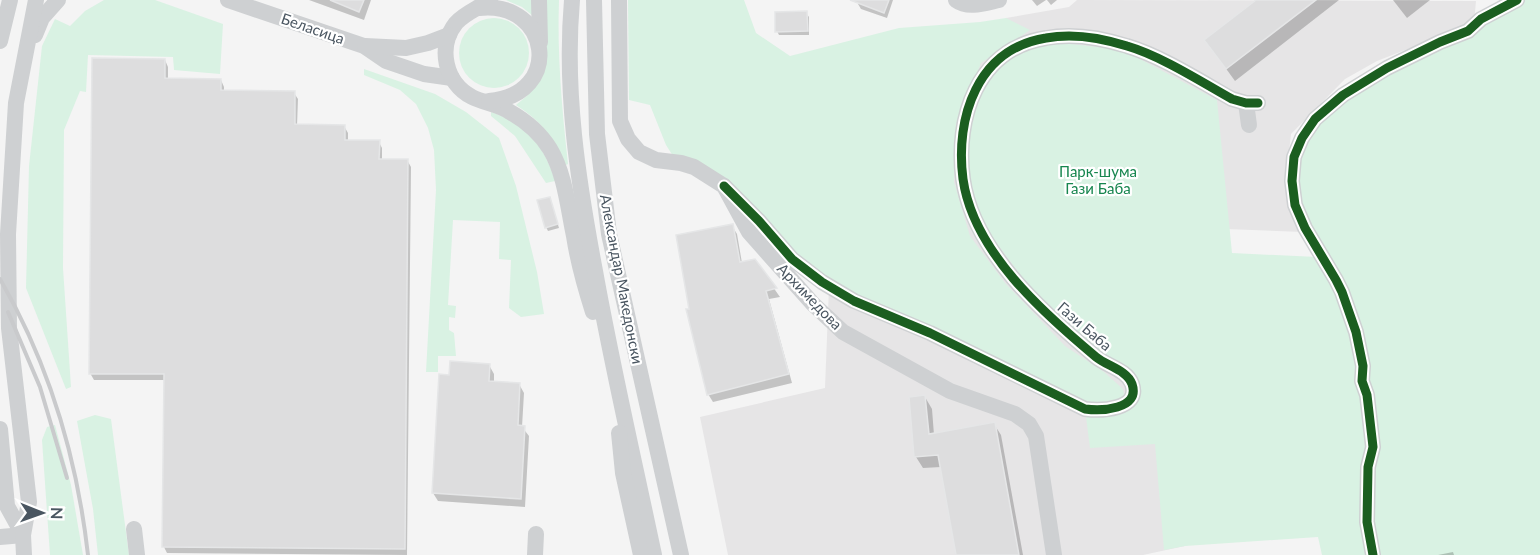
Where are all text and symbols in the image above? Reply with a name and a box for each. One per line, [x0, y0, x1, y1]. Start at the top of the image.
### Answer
street label: Беласица [279, 9, 347, 47]
park label: Парк-шума Гази Баба [1059, 162, 1137, 197]
street label: Александар Македонски [597, 193, 647, 365]
street label: Архимедова [774, 259, 846, 333]
street label: Гази Баба [1054, 298, 1116, 354]
north arrow [12, 483, 72, 543]
text: N [48, 507, 67, 520]

